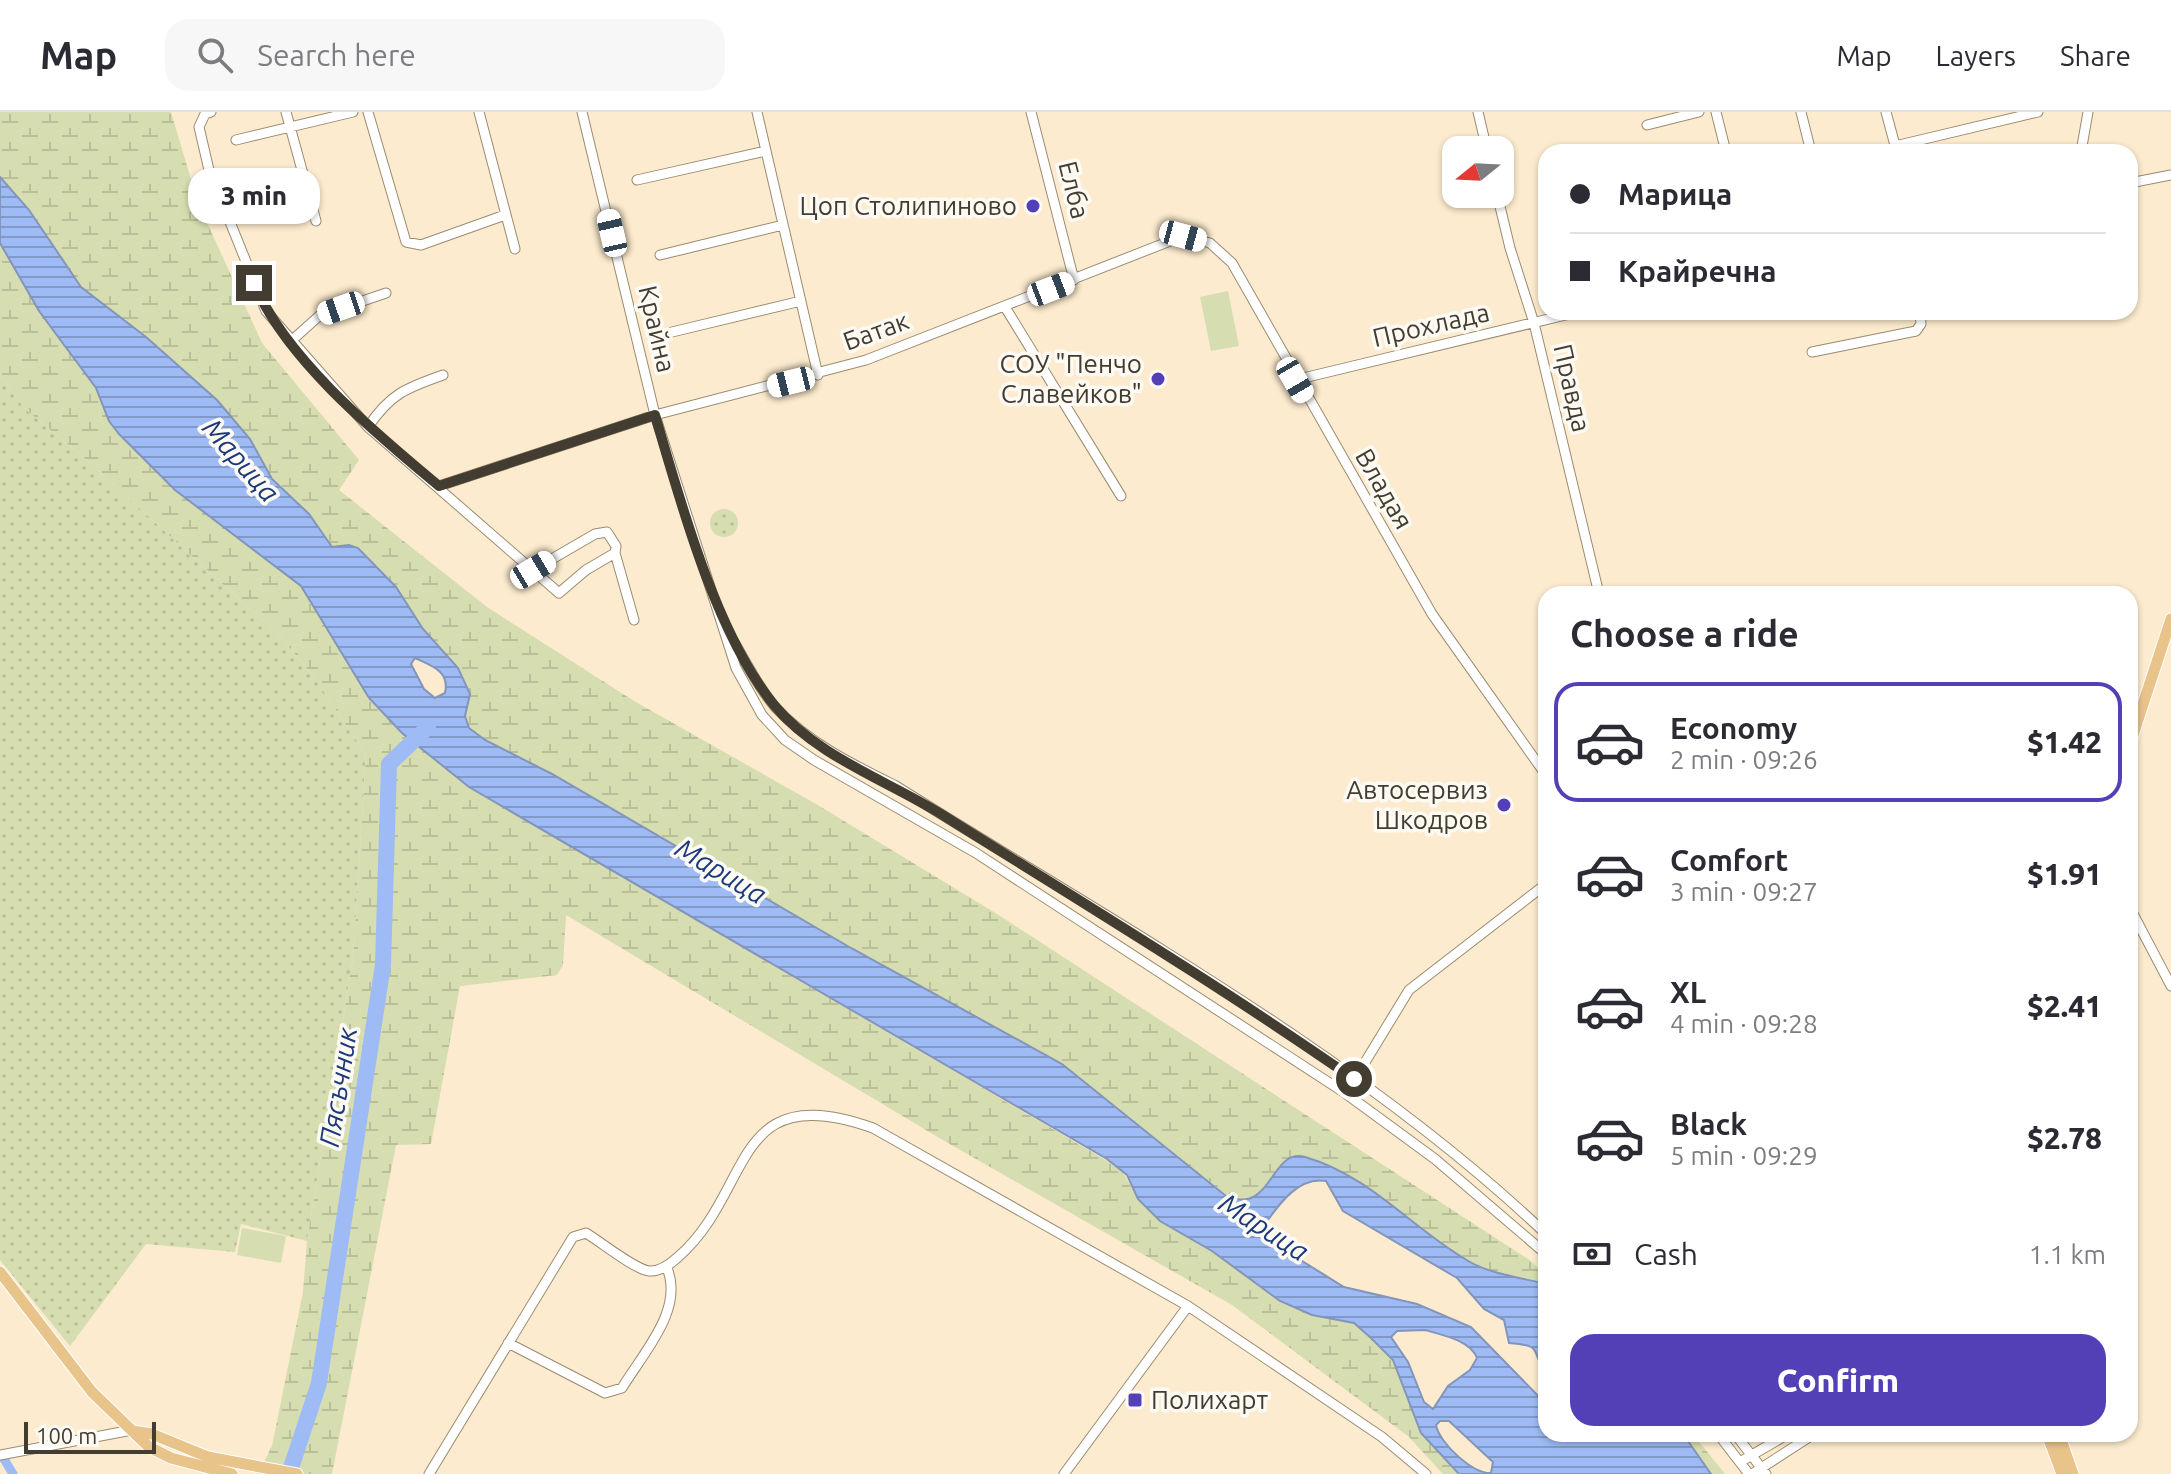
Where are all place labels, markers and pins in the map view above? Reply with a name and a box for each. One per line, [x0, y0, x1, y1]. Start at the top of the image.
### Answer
place label: Цоп Столипиново [800, 191, 1017, 220]
marker: Цоп Столипиново [1024, 197, 1042, 215]
place label: СОУ "Пенчо Славейков" [999, 349, 1142, 408]
marker: СОУ "Пенчо Славейков" [1149, 370, 1167, 388]
place label: Автосервиз Шкодров [1346, 775, 1488, 834]
marker: Автосервиз Шкодров [1495, 796, 1513, 814]
place label: Полихарт [1151, 1385, 1268, 1414]
marker: Полихарт [1126, 1391, 1144, 1409]

